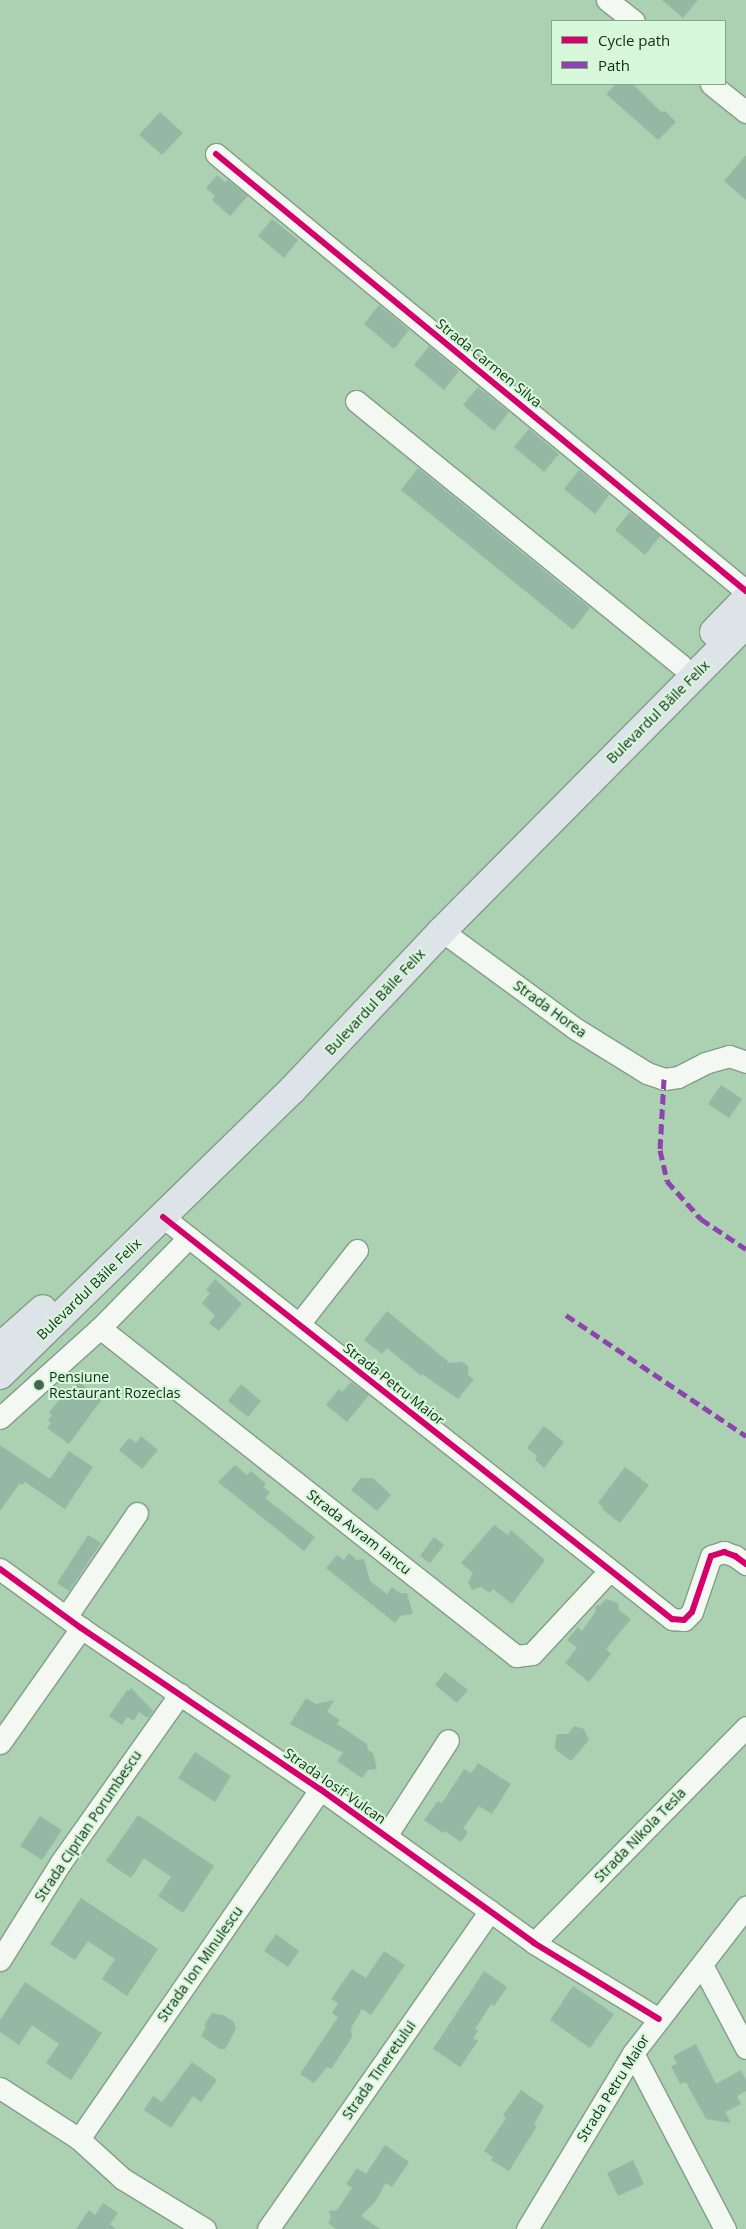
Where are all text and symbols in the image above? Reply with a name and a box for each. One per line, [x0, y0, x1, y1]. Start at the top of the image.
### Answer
legend [551, 20, 726, 85]
text: Cycle path [598, 30, 670, 50]
text: Path [598, 55, 630, 75]
street label: Strada Carmen Silva [433, 315, 545, 411]
street label: Bulevardul Băile Felix [603, 657, 713, 767]
street label: Bulevardul Băile Felix [322, 946, 428, 1058]
street label: Strada Horea [510, 977, 590, 1041]
street label: Bulevardul Băile Felix [33, 1235, 145, 1343]
street label: Strada Petru Maior [340, 1339, 448, 1429]
place label: Pensiune Restaurant Rozeclas [49, 1369, 180, 1401]
marker: Pensiune Restaurant Rozeclas [33, 1379, 45, 1391]
street label: Strada Avram Iancu [304, 1486, 414, 1578]
street label: Strada Iosif Vulcan [281, 1745, 389, 1827]
street label: Strada Ciprian Porumbescu [31, 1747, 145, 1905]
street label: Strada Nikola Tesla [591, 1784, 689, 1886]
street label: Strada Ion Minulescu [154, 1903, 246, 2025]
street label: Strada Tineretului [339, 2017, 419, 2123]
street label: Strada Petru Maior [573, 2031, 653, 2145]

